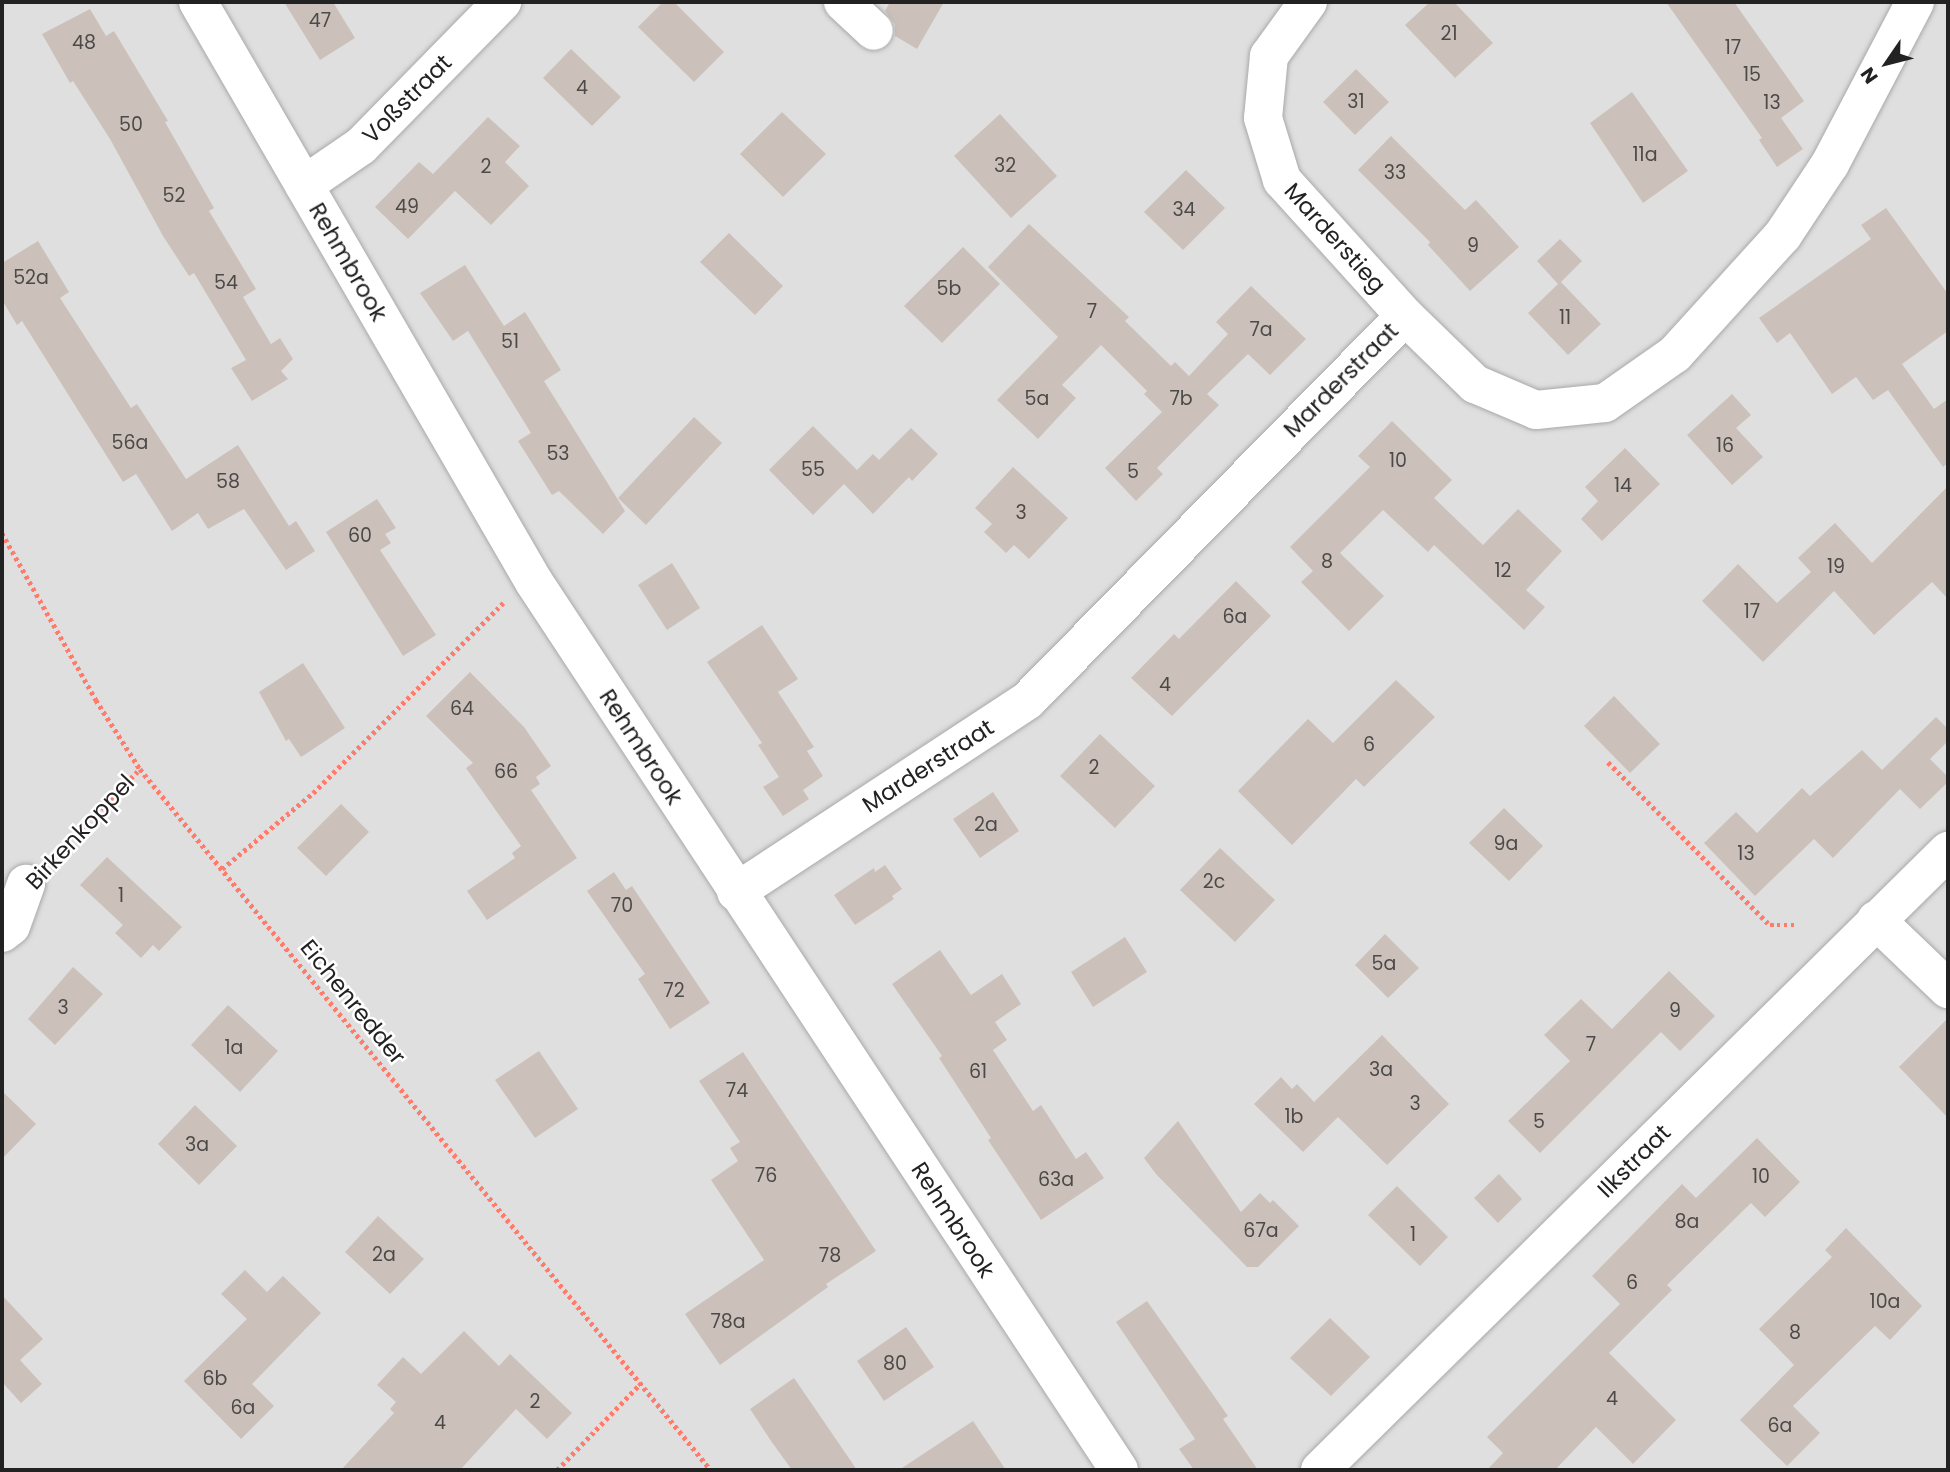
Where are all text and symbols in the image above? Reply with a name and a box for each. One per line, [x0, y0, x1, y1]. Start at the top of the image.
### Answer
house number: 47 [309, 10, 331, 32]
house number: 21 [1440, 23, 1458, 45]
north arrow [1852, 28, 1922, 98]
house number: 48 [72, 32, 96, 54]
house number: 17 [1725, 37, 1741, 59]
street label: Voßstraat [357, 49, 457, 149]
text: N [1854, 62, 1885, 89]
house number: 15 [1743, 64, 1761, 86]
house number: 4 [576, 77, 588, 99]
house number: 31 [1347, 91, 1365, 113]
house number: 13 [1763, 92, 1781, 114]
house number: 50 [119, 114, 143, 136]
house number: 11a [1632, 144, 1658, 166]
house number: 32 [994, 155, 1016, 177]
house number: 2 [481, 156, 491, 178]
house number: 33 [1384, 162, 1406, 184]
street label: Marderstieg [1279, 177, 1391, 299]
house number: 52 [163, 185, 185, 207]
house number: 49 [395, 196, 419, 218]
street label: Rehmbrook [303, 198, 393, 326]
house number: 34 [1172, 199, 1196, 221]
house number: 9 [1467, 235, 1479, 257]
house number: 52a [13, 267, 49, 289]
house number: 54 [214, 272, 238, 294]
house number: 5b [937, 278, 961, 300]
house number: 7 [1087, 301, 1097, 323]
house number: 11 [1559, 307, 1571, 329]
street label: Marderstraat [1278, 317, 1404, 443]
house number: 7a [1249, 319, 1273, 341]
house number: 51 [501, 331, 519, 353]
house number: 5a [1025, 388, 1049, 410]
house number: 7b [1169, 388, 1193, 410]
house number: 56a [112, 432, 148, 454]
house number: 16 [1716, 435, 1734, 457]
house number: 53 [546, 443, 570, 465]
house number: 10 [1389, 450, 1407, 472]
house number: 55 [801, 459, 825, 481]
house number: 5 [1127, 461, 1139, 483]
house number: 58 [216, 471, 240, 493]
house number: 14 [1614, 475, 1632, 497]
house number: 3 [1015, 502, 1027, 524]
house number: 60 [348, 525, 372, 547]
house number: 8 [1321, 551, 1333, 573]
house number: 19 [1827, 556, 1845, 578]
house number: 12 [1494, 560, 1512, 582]
house number: 17 [1744, 601, 1760, 623]
house number: 6a [1223, 606, 1247, 628]
house number: 4 [1159, 674, 1171, 696]
street label: Rehmbrook [593, 684, 689, 810]
house number: 64 [450, 698, 474, 720]
street label: Marderstraat [857, 713, 999, 819]
house number: 6 [1363, 734, 1375, 756]
house number: 2 [1089, 757, 1099, 779]
house number: 66 [494, 761, 518, 783]
street label: Birkenkoppel [20, 769, 140, 895]
house number: 2a [974, 814, 998, 836]
house number: 9a [1494, 833, 1518, 855]
house number: 13 [1737, 843, 1755, 865]
house number: 2c [1203, 871, 1225, 893]
house number: 1 [118, 885, 124, 907]
house number: 70 [611, 895, 633, 917]
street label: Eichenredder [294, 934, 412, 1070]
house number: 5a [1372, 953, 1396, 975]
house number: 72 [663, 980, 685, 1002]
house number: 3 [57, 997, 69, 1019]
house number: 9 [1669, 1000, 1681, 1022]
house number: 7 [1586, 1034, 1596, 1056]
house number: 1a [225, 1037, 243, 1059]
house number: 3a [1369, 1059, 1393, 1081]
house number: 61 [969, 1061, 987, 1083]
house number: 74 [726, 1080, 748, 1102]
house number: 3 [1409, 1093, 1421, 1115]
house number: 1b [1285, 1106, 1303, 1128]
house number: 5 [1533, 1111, 1545, 1133]
street label: Ilkstraat [1592, 1119, 1676, 1203]
house number: 3a [185, 1134, 209, 1156]
street label: Rehmbrook [905, 1157, 1001, 1283]
house number: 76 [755, 1165, 777, 1187]
house number: 10 [1752, 1166, 1770, 1188]
house number: 63a [1038, 1169, 1074, 1191]
house number: 8a [1675, 1211, 1699, 1233]
house number: 67a [1243, 1220, 1279, 1242]
house number: 1 [1410, 1224, 1416, 1246]
house number: 2a [372, 1244, 396, 1266]
house number: 78 [819, 1245, 841, 1267]
house number: 6 [1626, 1272, 1638, 1294]
house number: 10a [1870, 1291, 1900, 1313]
house number: 78a [710, 1311, 746, 1333]
house number: 8 [1789, 1322, 1801, 1344]
house number: 80 [883, 1353, 907, 1375]
house number: 6b [203, 1368, 227, 1390]
house number: 4 [1606, 1388, 1618, 1410]
house number: 2 [530, 1391, 540, 1413]
house number: 6a [231, 1397, 255, 1419]
house number: 4 [434, 1412, 446, 1434]
house number: 6a [1768, 1415, 1792, 1437]

